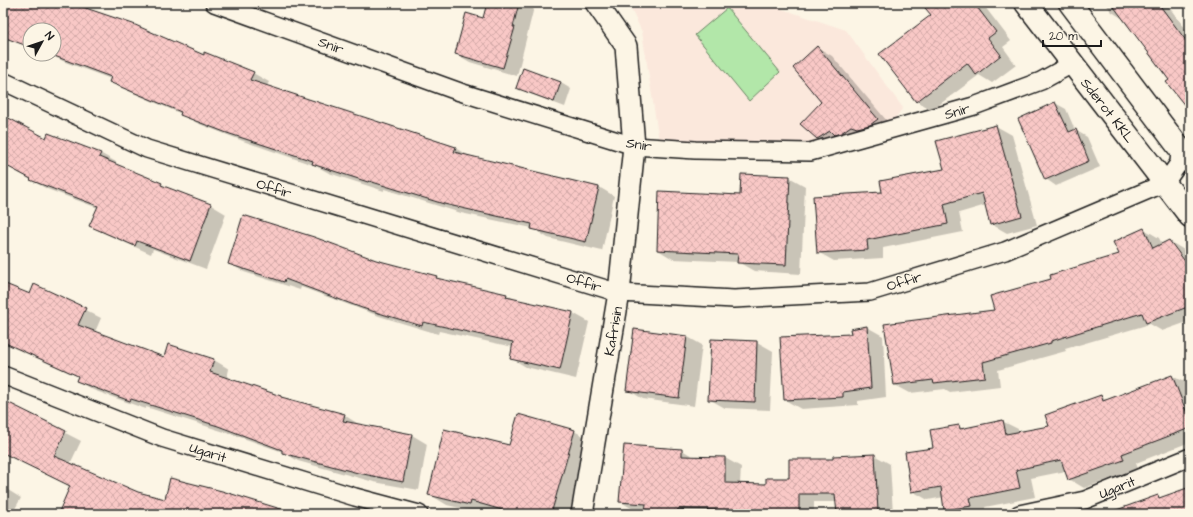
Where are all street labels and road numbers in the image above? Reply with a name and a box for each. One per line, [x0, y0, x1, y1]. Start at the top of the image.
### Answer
street label: Snir [315, 32, 346, 60]
street label: Sderot KKL [1076, 74, 1139, 147]
street label: Snir [942, 99, 973, 125]
street label: Snir [625, 133, 653, 157]
street label: Offir [254, 174, 294, 204]
street label: Offir [884, 267, 925, 297]
street label: Offir [564, 268, 604, 298]
street label: Kafrisin [600, 305, 628, 357]
street label: Ugarit [187, 438, 229, 468]
street label: Ugarit [1096, 471, 1139, 504]

